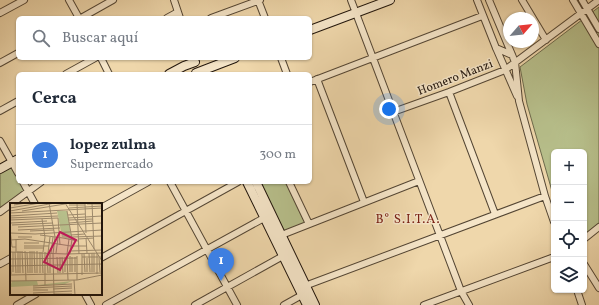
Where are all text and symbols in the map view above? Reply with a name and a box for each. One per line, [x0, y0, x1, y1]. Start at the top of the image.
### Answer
north arrow [503, 12, 539, 48]
search box [16, 16, 312, 60]
icon: search [30, 27, 52, 49]
text: Buscar aquí [62, 28, 138, 49]
street label: Homero Manzi [415, 56, 496, 100]
text: Cerca [32, 87, 77, 110]
your location [379, 99, 399, 119]
text: lopez zulma [70, 135, 156, 156]
text: 1 [42, 146, 48, 164]
text: 300 m [260, 146, 296, 164]
map controls [551, 149, 587, 293]
button: + [551, 149, 587, 185]
text: Supermercado [70, 156, 153, 174]
button: − [551, 185, 587, 221]
inset map [10, 203, 102, 295]
district label: B° S.I.T.A. [375, 211, 441, 229]
button: locate [551, 221, 587, 257]
pin: 1 [208, 248, 234, 281]
button: layers [551, 257, 587, 293]

